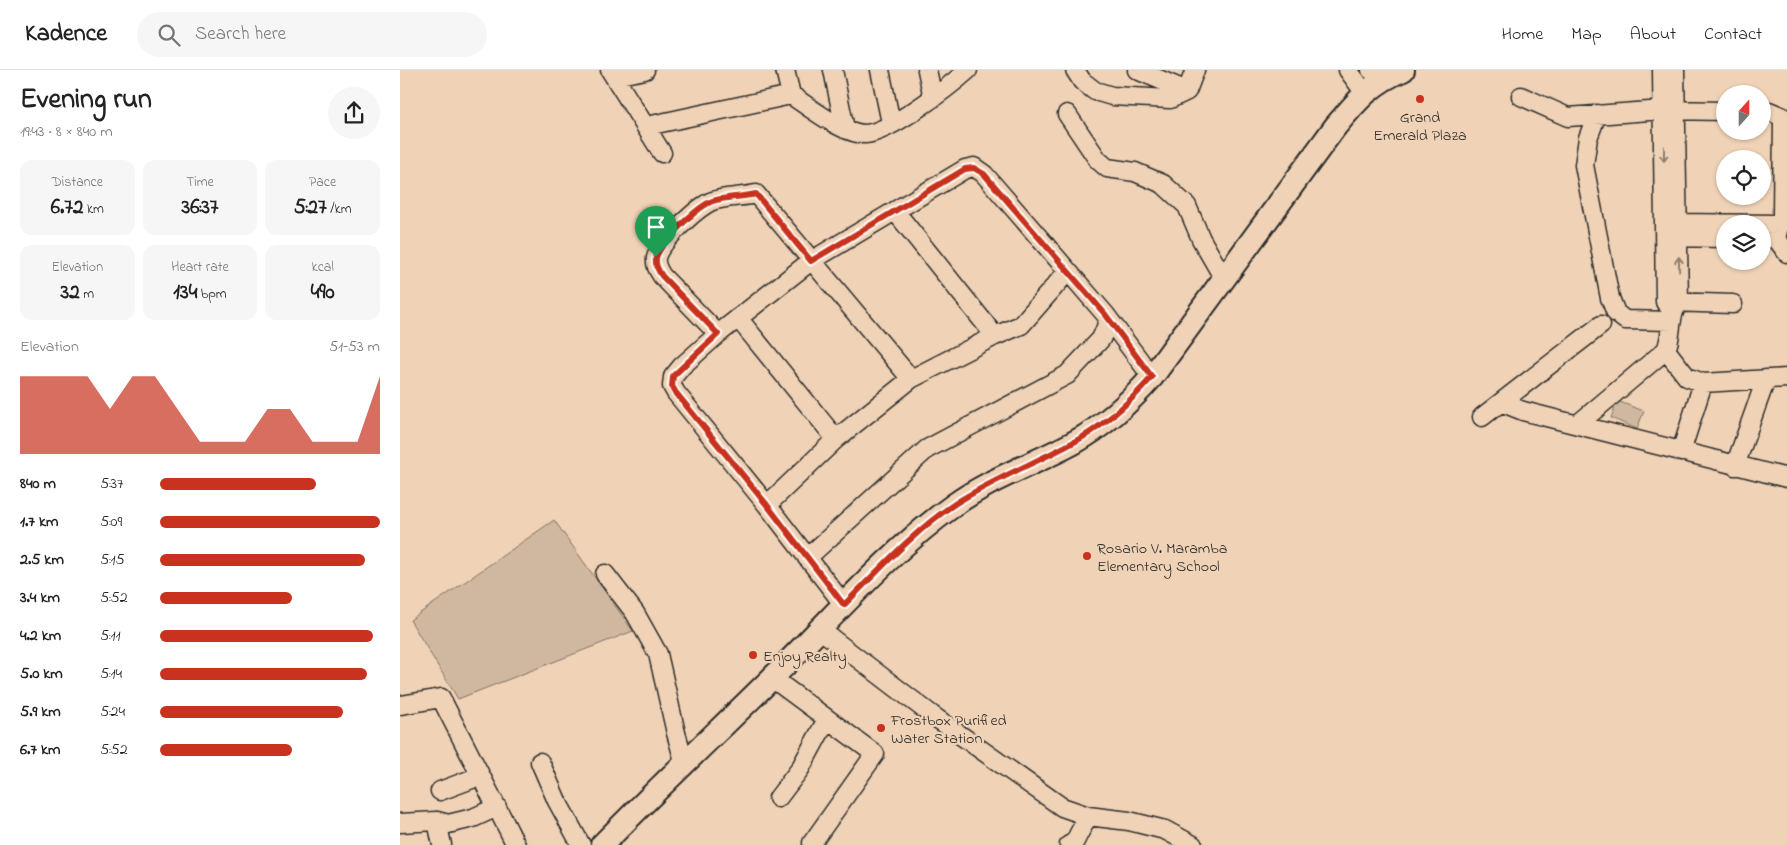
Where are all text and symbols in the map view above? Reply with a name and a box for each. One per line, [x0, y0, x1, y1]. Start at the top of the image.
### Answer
search box [137, 12, 487, 57]
text: Kadence [25, 17, 107, 52]
icon: search [155, 21, 183, 49]
text: Search here [195, 21, 286, 48]
text: Home [1502, 22, 1543, 48]
text: Map [1571, 22, 1602, 48]
text: About [1630, 22, 1676, 48]
text: Contact [1704, 22, 1762, 48]
text: Evening run [20, 80, 152, 121]
north arrow [1716, 85, 1771, 140]
map controls [1716, 85, 1771, 270]
button: share [328, 87, 380, 139]
marker: Grand Emerald Plaza [1414, 93, 1426, 105]
place label: Grand Emerald Plaza [1373, 106, 1467, 148]
text: 19:43 · 8 × 840 m [20, 120, 113, 144]
one-way arrow [1659, 145, 1668, 161]
button: locate [1716, 150, 1771, 205]
text: Distance [52, 172, 103, 193]
text: Time [186, 172, 214, 193]
text: Pace [309, 172, 336, 193]
text: 6.72 [51, 193, 83, 223]
text: 36:37 [181, 193, 219, 223]
text: 5:27 [294, 193, 327, 223]
text: km [83, 199, 104, 220]
text: /km [327, 199, 352, 220]
pin [635, 206, 677, 257]
icon: arrive [642, 213, 670, 241]
button: layers [1716, 215, 1771, 270]
one-way arrow [1674, 256, 1683, 272]
text: Elevation [52, 257, 103, 278]
text: Heart rate [171, 257, 229, 278]
text: kcal [312, 257, 334, 278]
text: 32 [61, 278, 80, 308]
text: 134 [173, 278, 197, 308]
text: 490 [311, 278, 335, 308]
text: m [80, 284, 94, 305]
text: bpm [197, 284, 227, 305]
text: Elevation [20, 335, 79, 359]
text: 51–53 m [329, 335, 380, 359]
text: 840 m [20, 472, 56, 496]
text: 5:37 [100, 472, 124, 496]
text: 1.7 km [20, 510, 58, 534]
text: 5:09 [100, 510, 122, 534]
place label: Rosario V. Maramba Elementary School [1097, 537, 1227, 579]
text: 2.5 km [20, 548, 64, 572]
text: 5:15 [100, 548, 125, 572]
marker: Rosario V. Maramba Elementary School [1081, 550, 1093, 562]
text: 3.4 km [20, 586, 60, 610]
text: 5:52 [100, 586, 128, 610]
text: 4.2 km [20, 624, 61, 648]
text: 5:11 [100, 624, 121, 648]
place label: Enjoy Realty [763, 645, 847, 669]
marker: Enjoy Realty [747, 649, 759, 661]
text: 5.0 km [20, 662, 63, 686]
text: 5:14 [100, 662, 122, 686]
text: 5.9 km [20, 700, 61, 724]
text: 5:24 [100, 700, 125, 724]
place label: Frostbox Purified Water Station [890, 709, 1007, 751]
marker: Frostbox Purified Water Station [875, 722, 887, 734]
text: 6.7 km [20, 738, 60, 762]
text: 5:52 [100, 738, 128, 762]

